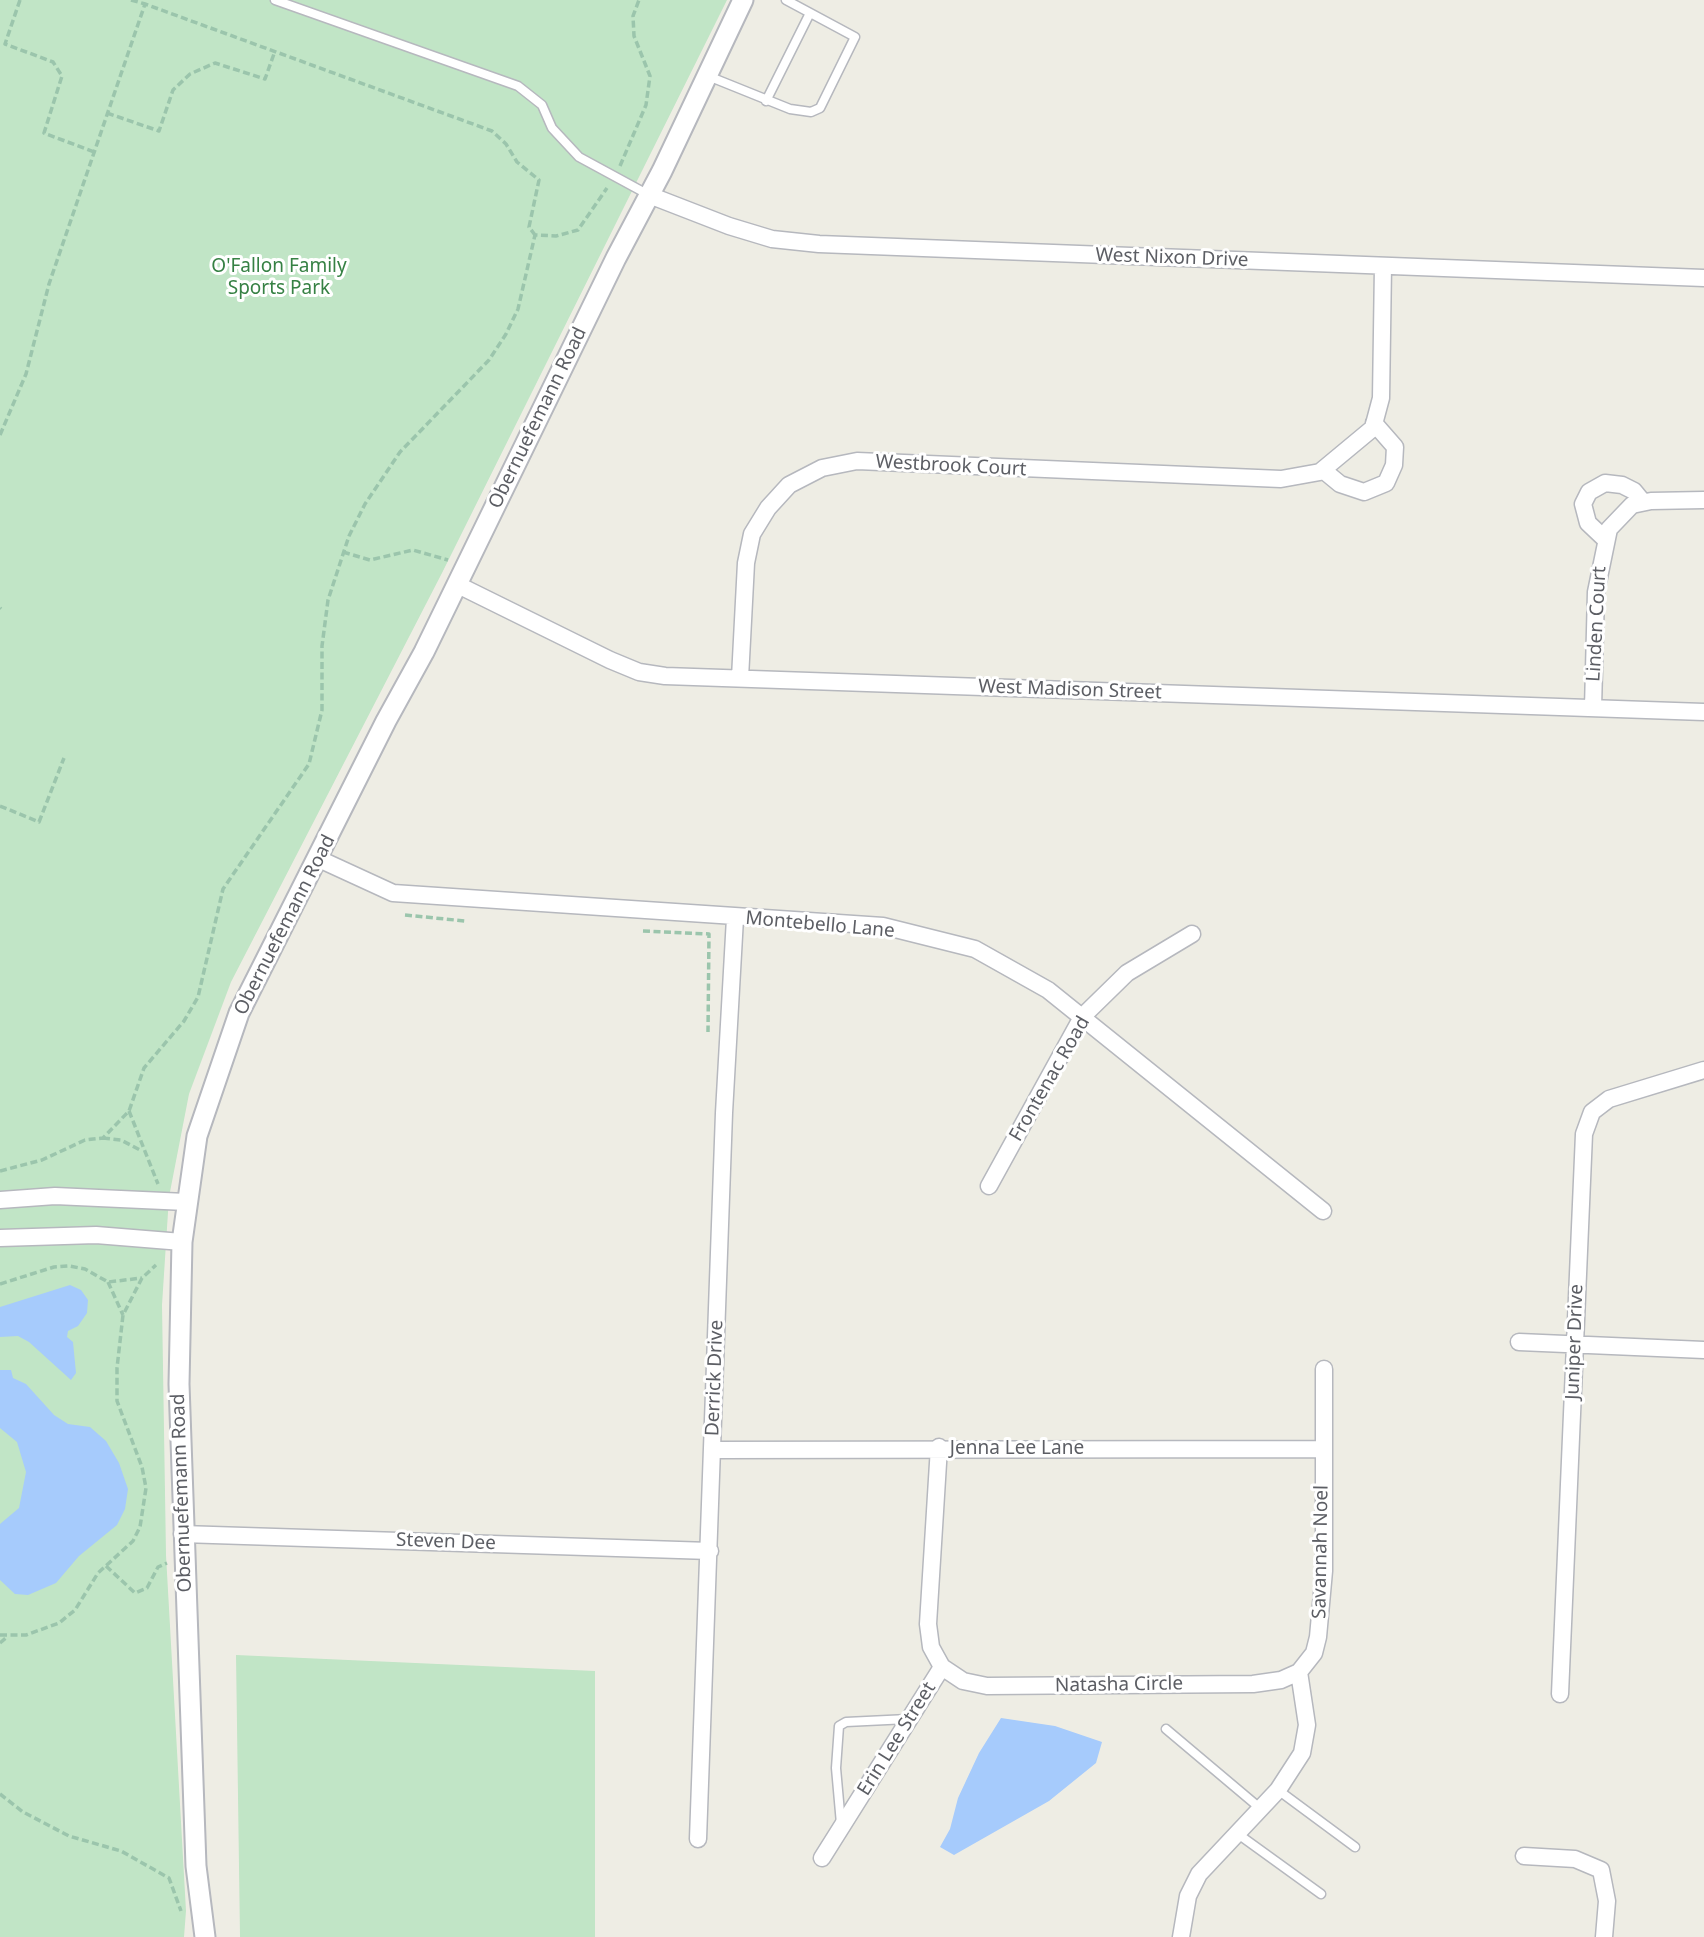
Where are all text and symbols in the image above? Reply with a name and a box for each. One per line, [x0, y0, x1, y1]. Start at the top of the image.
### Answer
street label: West Nixon Drive [1095, 244, 1249, 272]
park label: O'Fallon Family Sports Park [211, 256, 347, 300]
street label: Obernuefemann Road [484, 324, 592, 512]
street label: Westbrook Court [875, 451, 1027, 481]
street label: Linden Court [1583, 566, 1611, 682]
street label: West Madison Street [978, 675, 1162, 705]
street label: Obernuefemann Road [230, 831, 340, 1019]
street label: Montebello Lane [744, 907, 896, 943]
street label: Frontenac Road [1005, 1013, 1095, 1145]
street label: Juniper Drive [1562, 1284, 1588, 1400]
street label: Derrick Drive [702, 1319, 728, 1437]
street label: Obernuefemann Road [167, 1393, 197, 1593]
street label: Jenna Lee Lane [950, 1438, 1084, 1460]
street label: Savannah Noel [1308, 1485, 1334, 1619]
street label: Steven Dee [396, 1529, 496, 1555]
street label: Natasha Circle [1055, 1672, 1183, 1698]
street label: Erin Lee Street [853, 1678, 941, 1800]

